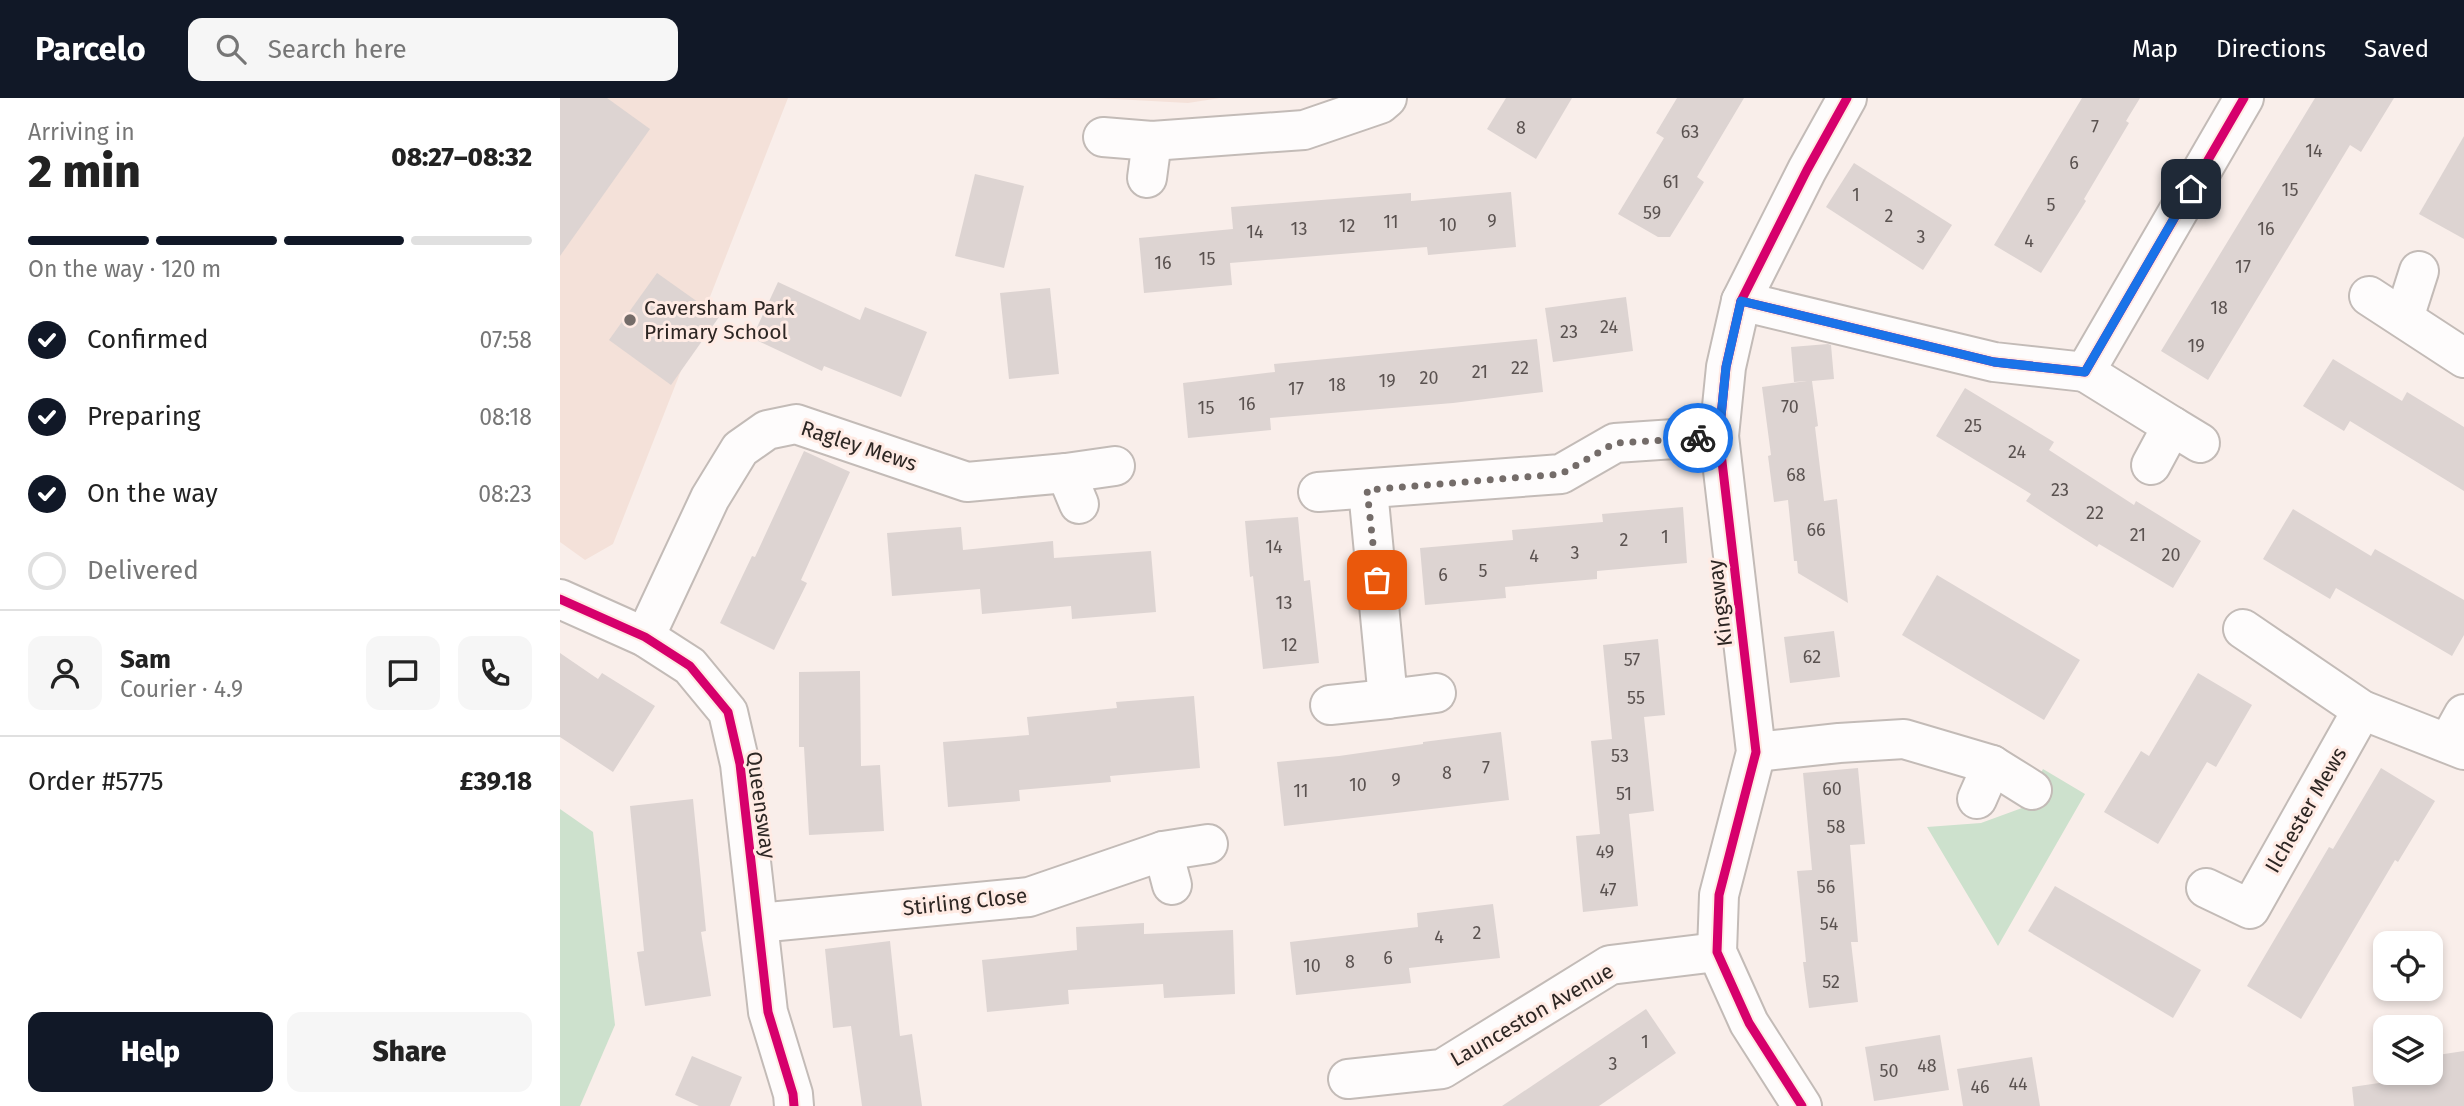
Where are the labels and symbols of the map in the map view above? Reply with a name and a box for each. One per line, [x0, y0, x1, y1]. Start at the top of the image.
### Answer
house number: 7 [2091, 116, 2099, 138]
house number: 8 [1516, 117, 1526, 139]
house number: 63 [1681, 121, 1699, 143]
house number: 14 [2305, 140, 2323, 162]
house number: 6 [2069, 152, 2079, 174]
pin [2161, 159, 2221, 219]
house number: 61 [1663, 171, 1679, 193]
house number: 15 [2282, 179, 2298, 201]
house number: 1 [1852, 184, 1860, 206]
house number: 5 [2046, 194, 2056, 216]
house number: 59 [1643, 202, 1661, 224]
house number: 2 [1885, 205, 1894, 227]
house number: 9 [1487, 210, 1497, 232]
house number: 11 [1383, 211, 1399, 233]
house number: 10 [1439, 214, 1457, 236]
house number: 12 [1339, 215, 1355, 237]
house number: 13 [1291, 218, 1307, 240]
house number: 16 [2257, 218, 2275, 240]
house number: 14 [1246, 221, 1264, 243]
house number: 3 [1917, 226, 1925, 248]
house number: 4 [2024, 230, 2034, 252]
house number: 15 [1199, 248, 1215, 270]
house number: 16 [1154, 252, 1172, 274]
house number: 17 [2235, 256, 2251, 278]
place label: Caversham Park Primary School [644, 295, 795, 345]
house number: 18 [2210, 297, 2228, 319]
marker: Caversham Park Primary School [622, 312, 638, 328]
house number: 24 [1600, 316, 1618, 338]
house number: 23 [1560, 321, 1578, 343]
house number: 19 [2187, 335, 2205, 357]
house number: 22 [1511, 357, 1529, 379]
house number: 21 [1472, 361, 1488, 383]
house number: 20 [1420, 367, 1438, 389]
house number: 19 [1378, 370, 1396, 392]
house number: 18 [1328, 374, 1346, 396]
house number: 17 [1288, 378, 1304, 400]
house number: 16 [1238, 393, 1256, 415]
house number: 70 [1781, 396, 1799, 418]
house number: 15 [1198, 397, 1214, 419]
courier [1663, 403, 1733, 473]
street label: Ragley Mews [798, 415, 921, 477]
house number: 25 [1964, 415, 1982, 437]
house number: 24 [2008, 441, 2026, 463]
house number: 68 [1786, 464, 1806, 486]
house number: 23 [2051, 479, 2069, 501]
house number: 22 [2086, 502, 2104, 524]
house number: 66 [1806, 519, 1826, 541]
house number: 21 [2130, 524, 2146, 546]
house number: 1 [1661, 526, 1669, 548]
house number: 2 [1620, 529, 1629, 551]
house number: 14 [1265, 536, 1283, 558]
house number: 3 [1571, 542, 1579, 564]
house number: 20 [2162, 544, 2180, 566]
house number: 4 [1529, 545, 1539, 567]
pin [1347, 550, 1407, 610]
street label: Kingsway [1702, 557, 1738, 648]
house number: 5 [1478, 560, 1488, 582]
house number: 6 [1438, 564, 1448, 586]
house number: 13 [1276, 592, 1292, 614]
house number: 12 [1281, 634, 1297, 656]
house number: 62 [1803, 646, 1821, 668]
house number: 57 [1624, 649, 1640, 671]
house number: 55 [1627, 687, 1645, 709]
street label: Ilchester Mews [2260, 742, 2353, 878]
house number: 53 [1611, 745, 1629, 767]
street label: Queensway [741, 750, 781, 861]
house number: 7 [1482, 757, 1490, 779]
house number: 8 [1442, 762, 1452, 784]
house number: 9 [1391, 769, 1401, 791]
house number: 10 [1349, 774, 1367, 796]
house number: 60 [1822, 778, 1842, 800]
house number: 11 [1293, 780, 1309, 802]
house number: 51 [1616, 783, 1632, 805]
house number: 58 [1827, 816, 1846, 838]
house number: 49 [1596, 841, 1614, 863]
house number: 56 [1817, 876, 1835, 898]
house number: 47 [1599, 879, 1617, 901]
street label: Stirling Close [901, 883, 1029, 921]
house number: 54 [1820, 913, 1839, 935]
house number: 2 [1473, 922, 1482, 944]
house number: 4 [1434, 926, 1444, 948]
house number: 6 [1383, 947, 1393, 969]
house number: 8 [1345, 951, 1355, 973]
house number: 10 [1303, 955, 1321, 977]
street label: Launceston Avenue [1446, 958, 1618, 1072]
house number: 52 [1822, 971, 1840, 993]
house number: 1 [1641, 1031, 1649, 1053]
house number: 3 [1609, 1053, 1617, 1075]
house number: 48 [1917, 1055, 1937, 1077]
house number: 50 [1879, 1060, 1899, 1082]
house number: 44 [2008, 1073, 2028, 1095]
house number: 46 [1970, 1076, 1990, 1098]

